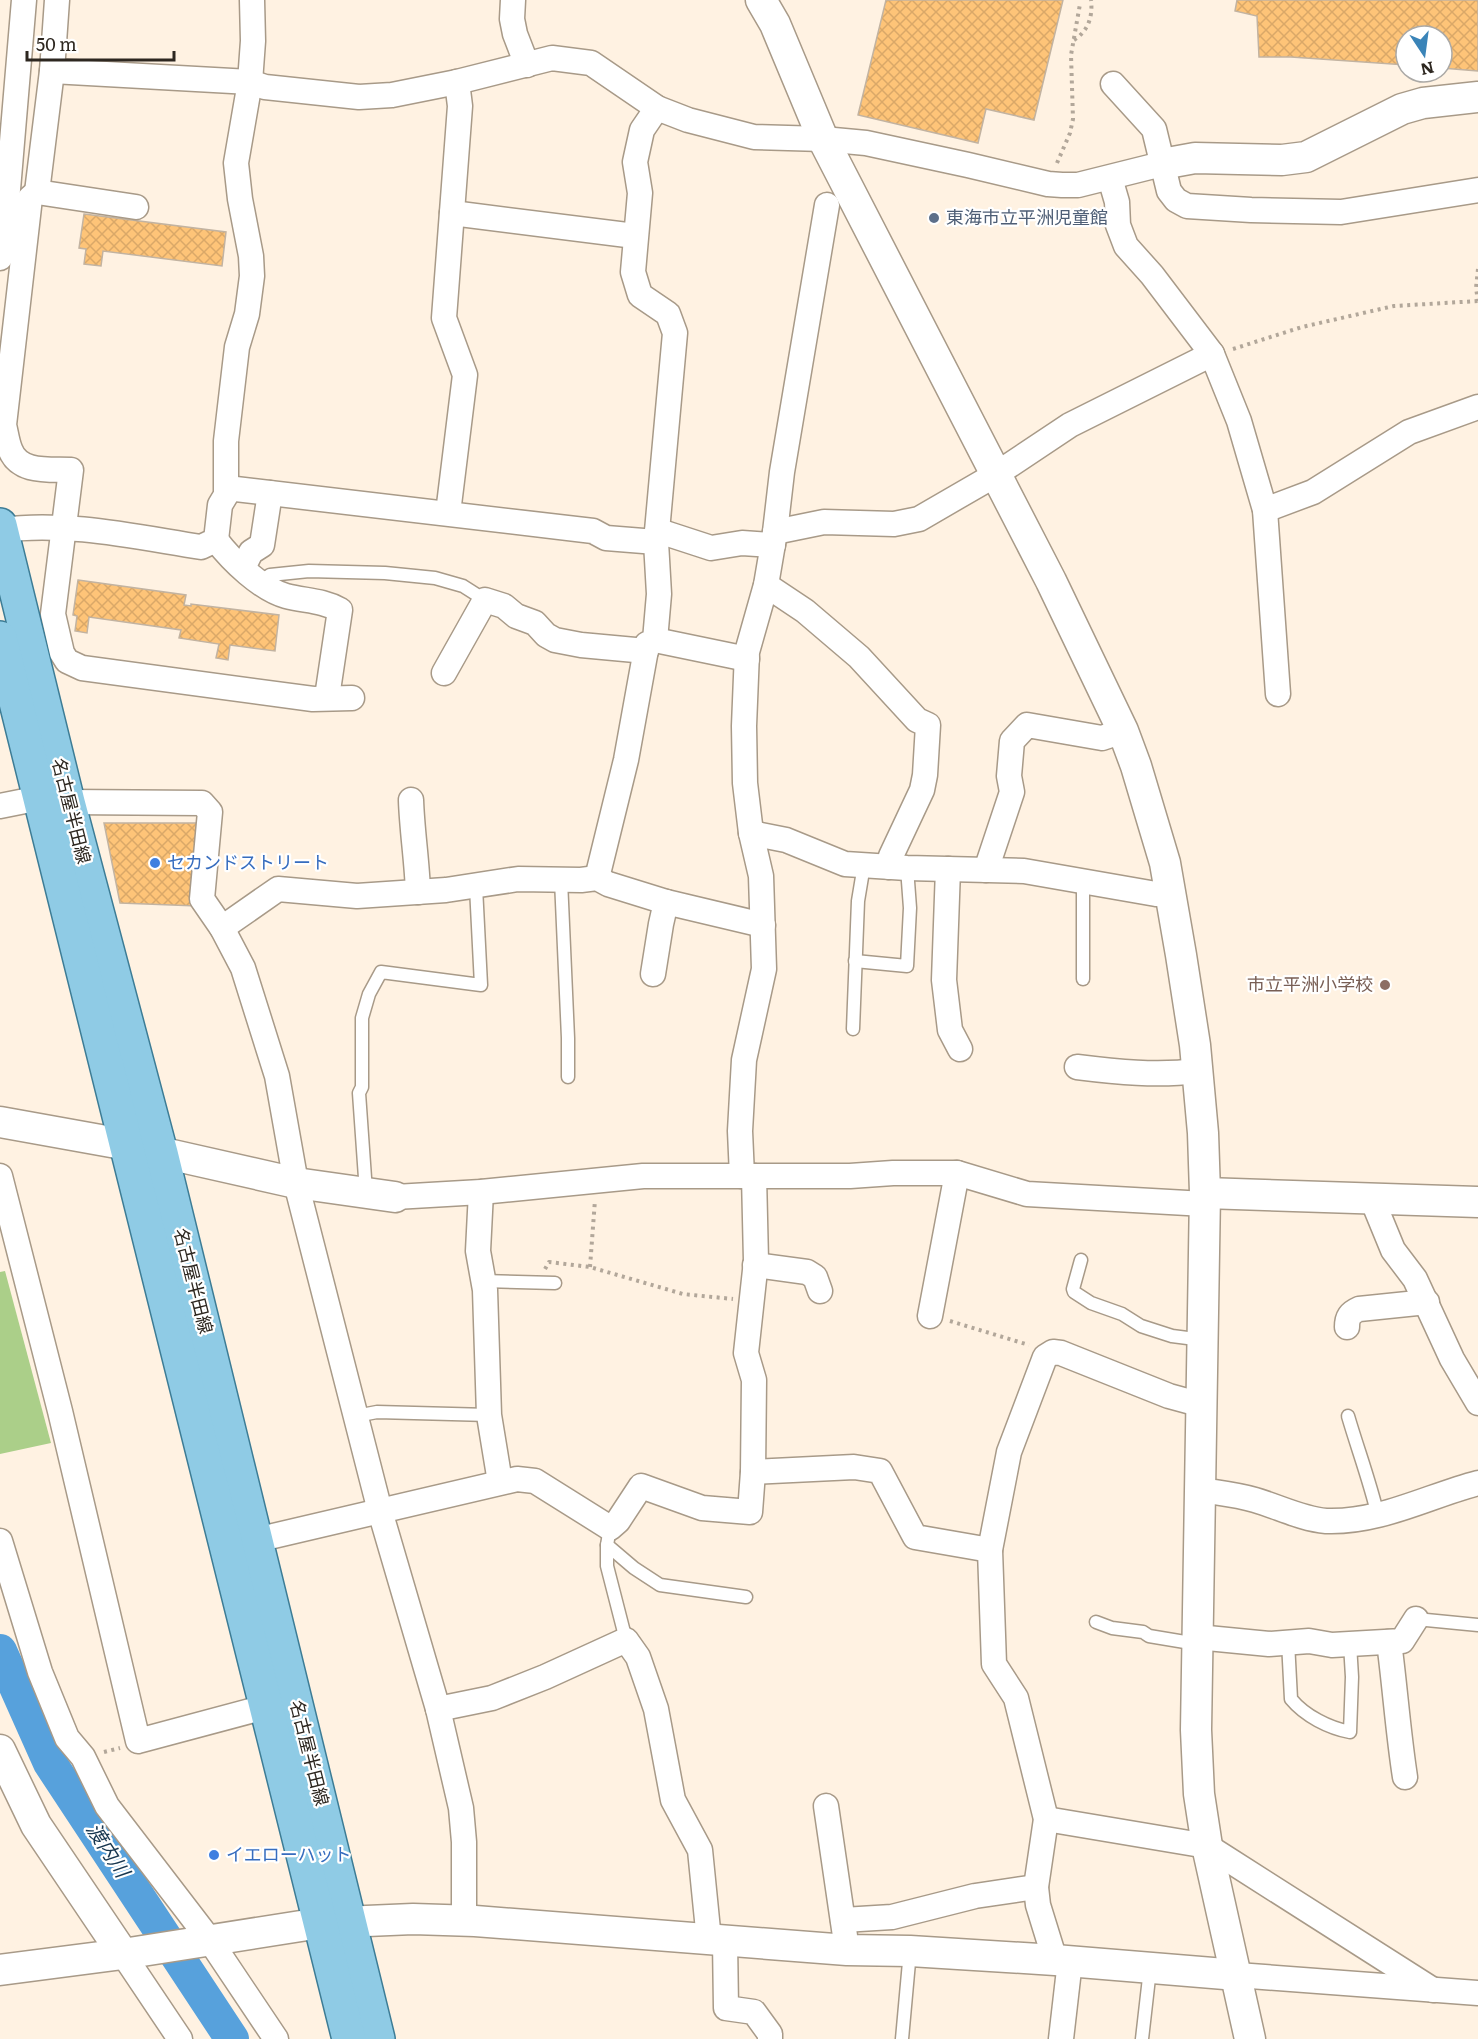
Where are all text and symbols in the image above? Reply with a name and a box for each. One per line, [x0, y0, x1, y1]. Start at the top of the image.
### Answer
scale bar [27, 24, 174, 62]
north arrow [1394, 24, 1454, 84]
text: 50 m [36, 30, 77, 57]
text: N [1418, 56, 1437, 83]
place label: 東海市立平洲児童館 [946, 203, 1108, 230]
marker: 東海市立平洲児童館 [927, 211, 941, 225]
street label: 名古屋半田線 [46, 755, 99, 866]
place label: セカンドストリート [167, 848, 329, 875]
marker: セカンドストリート [148, 856, 162, 870]
place label: 市立平洲小学校 [1247, 970, 1373, 997]
marker: 市立平洲小学校 [1378, 978, 1392, 992]
street label: 名古屋半田線 [168, 1225, 221, 1336]
street label: 名古屋半田線 [284, 1697, 337, 1808]
water label: 渡内川 [81, 1816, 140, 1884]
place label: イエローハット [226, 1840, 351, 1867]
marker: イエローハット [207, 1848, 221, 1862]

